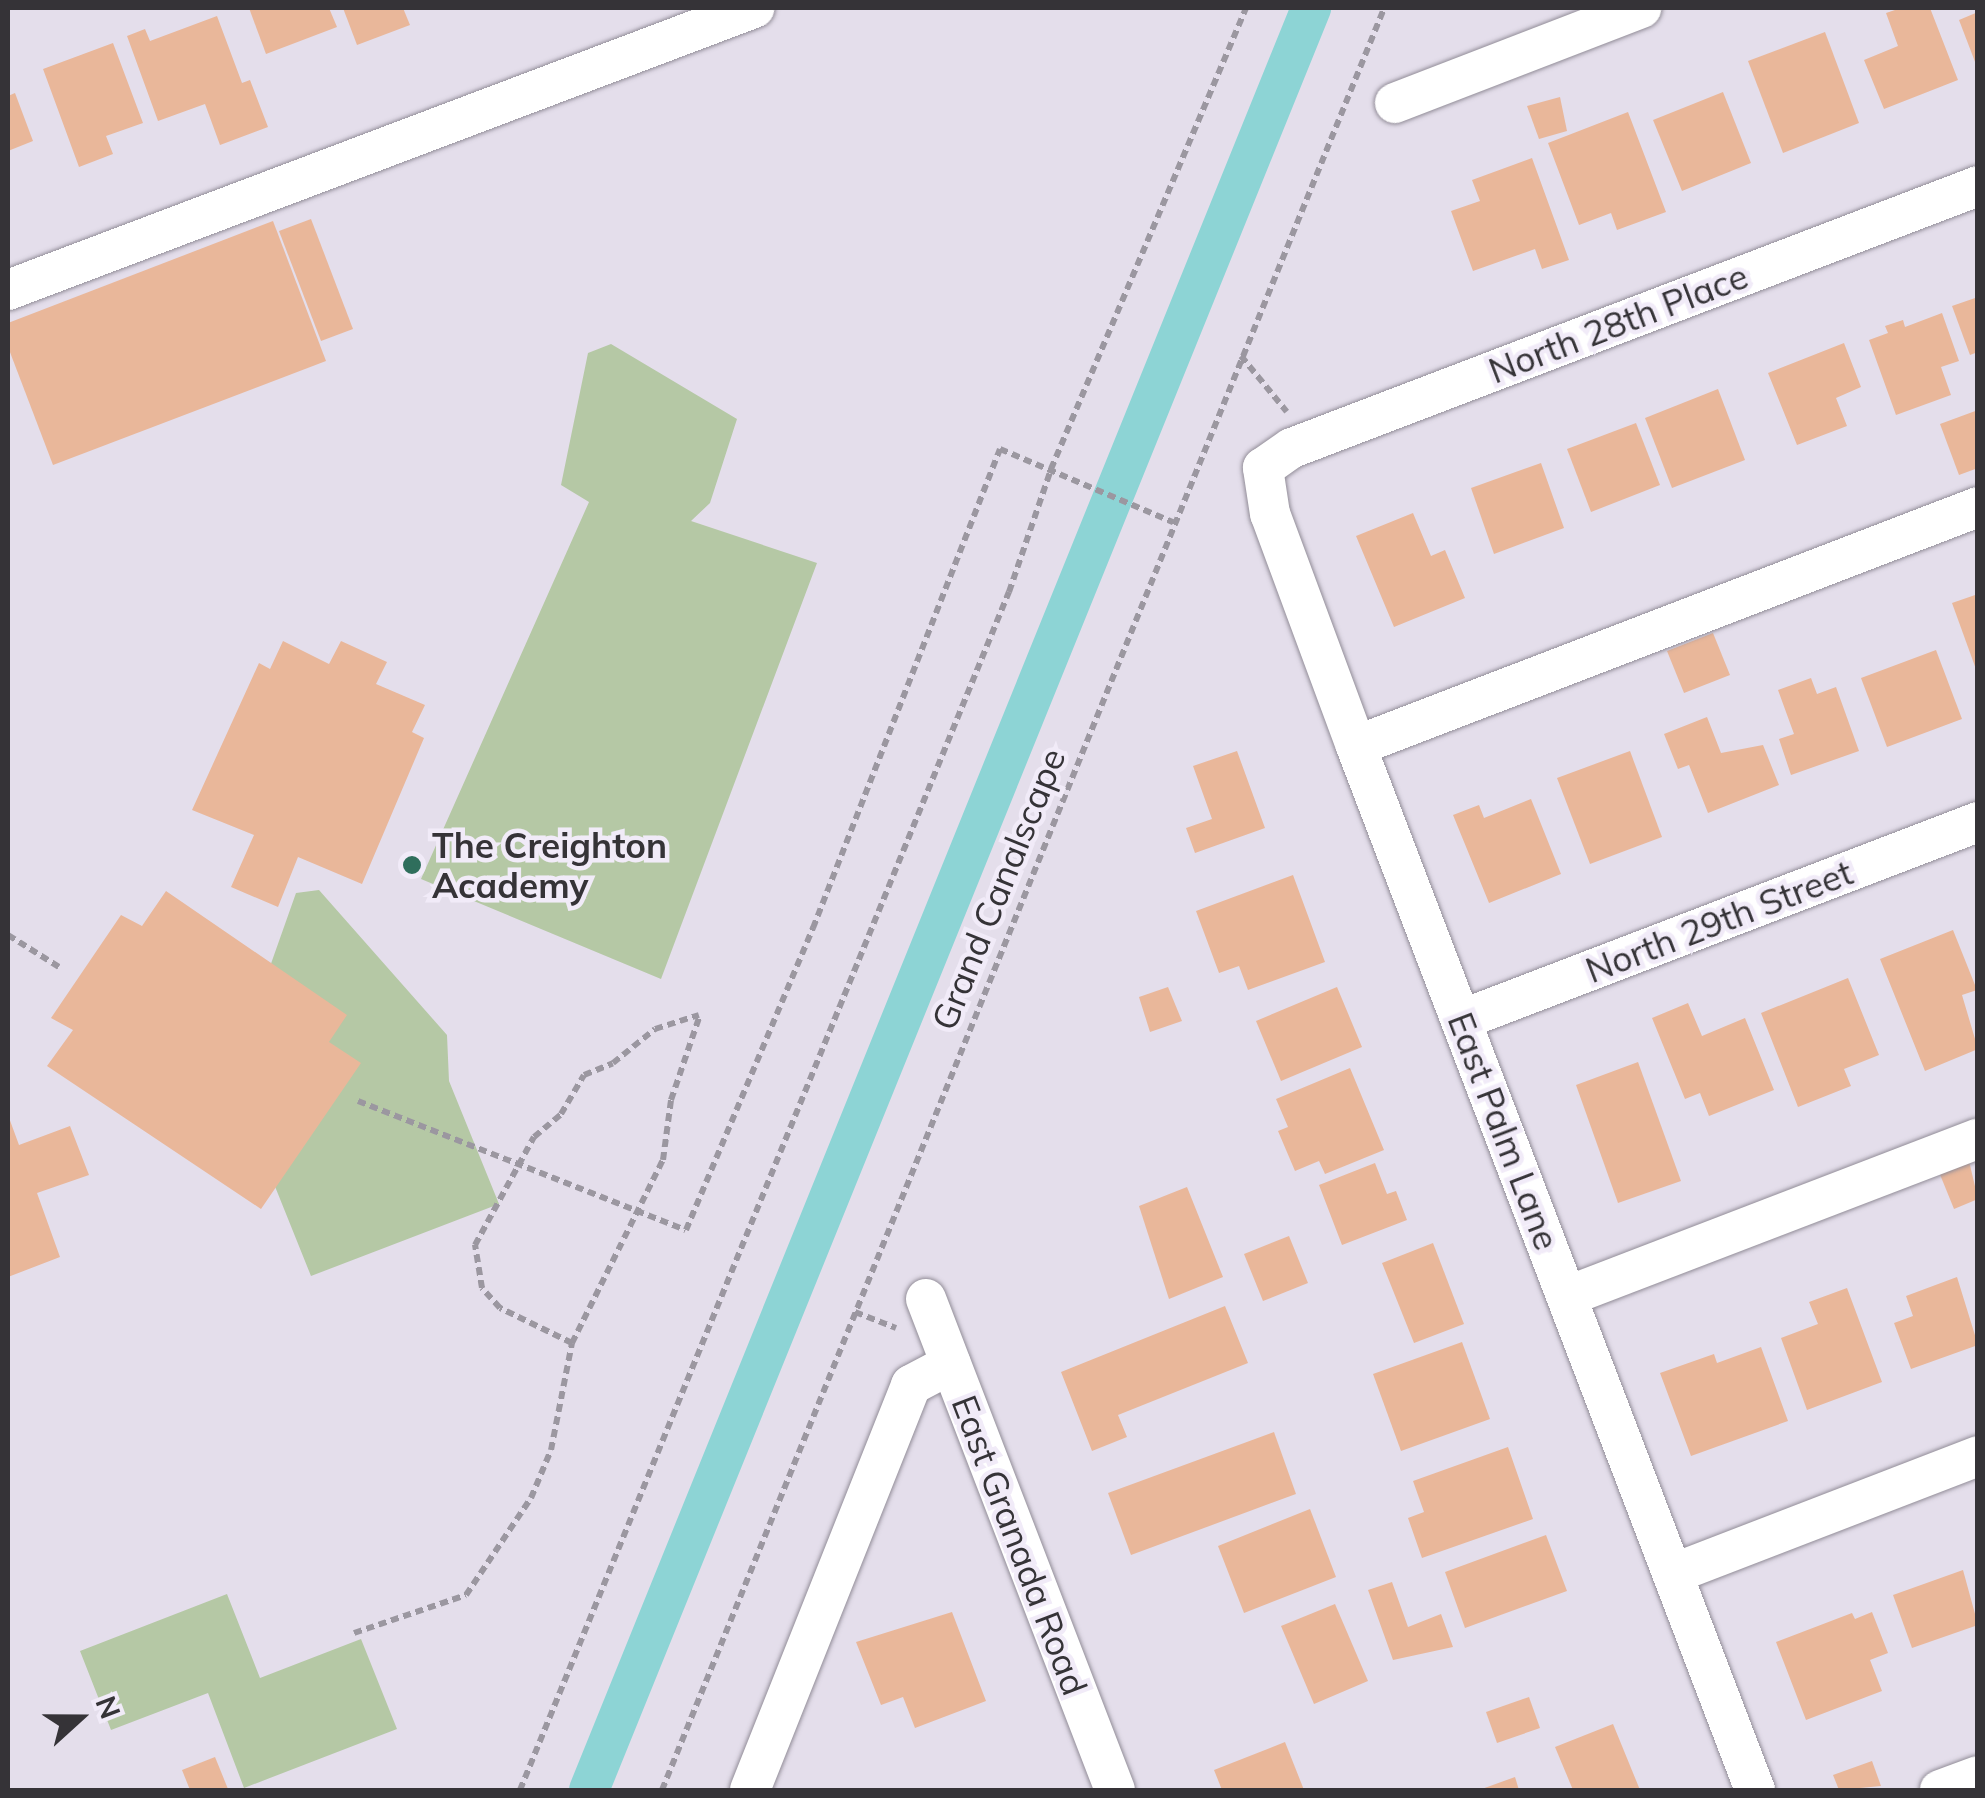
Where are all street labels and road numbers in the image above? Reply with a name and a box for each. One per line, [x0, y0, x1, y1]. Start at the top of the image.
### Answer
street label: North 28th Place [1483, 254, 1753, 392]
street label: Grand Canalscape [922, 742, 1074, 1036]
street label: North 29th Street [1580, 851, 1858, 991]
street label: East Palm Lane [1439, 1006, 1569, 1256]
street label: East Granada Road [944, 1389, 1096, 1701]

